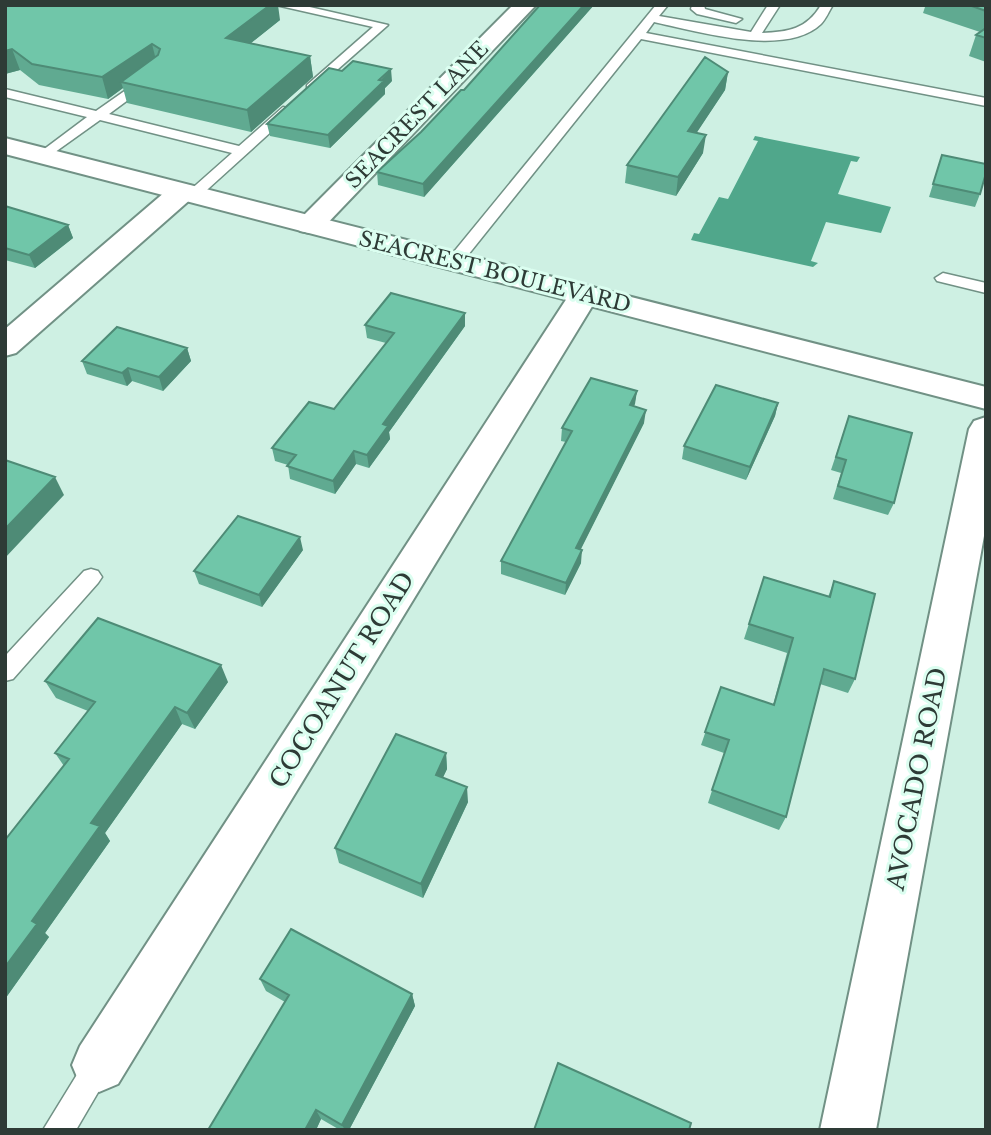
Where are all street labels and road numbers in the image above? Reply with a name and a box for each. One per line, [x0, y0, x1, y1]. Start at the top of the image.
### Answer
street label: SEACREST LANE [340, 36, 494, 194]
street label: SEACREST BOULEVARD [356, 226, 634, 318]
street label: COCOANUT ROAD [263, 566, 420, 793]
street label: AVOCADO ROAD [880, 665, 952, 894]

